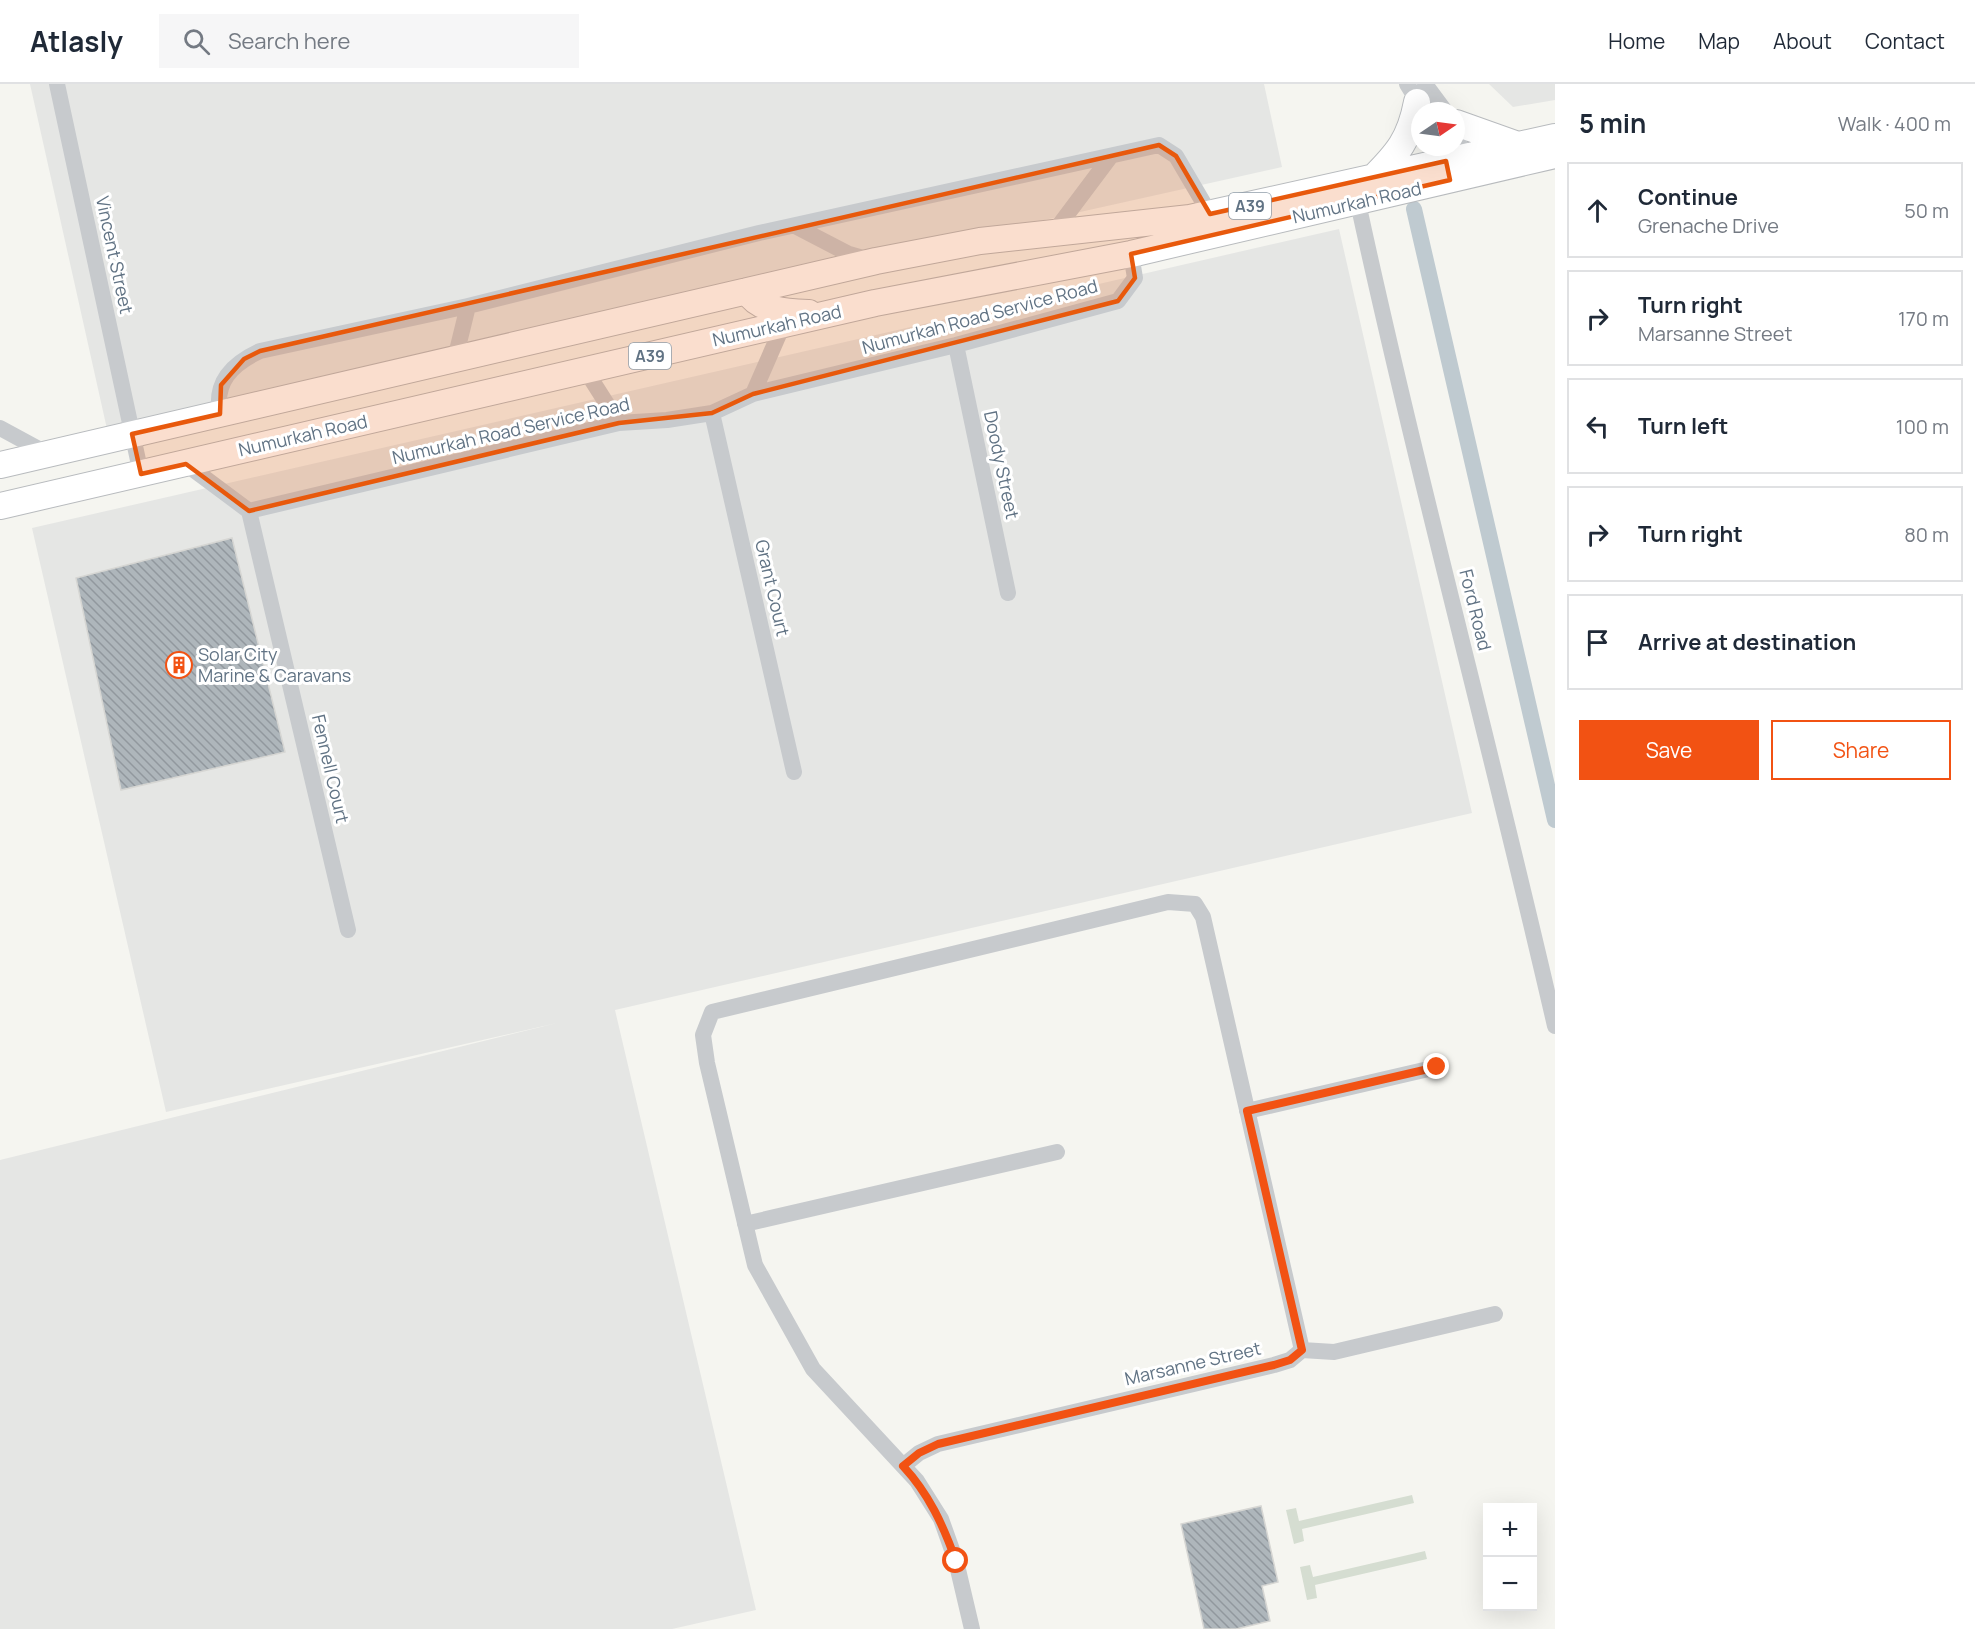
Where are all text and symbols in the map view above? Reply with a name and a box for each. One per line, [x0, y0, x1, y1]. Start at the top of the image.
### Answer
search box [159, 14, 579, 68]
text: Atlasly [30, 22, 123, 60]
icon: search [180, 25, 213, 58]
text: Search here [228, 26, 350, 56]
text: Home [1608, 27, 1665, 55]
text: Map [1698, 27, 1740, 55]
text: About [1773, 27, 1832, 55]
text: Contact [1865, 27, 1945, 55]
north arrow [1411, 102, 1465, 156]
text: 5 min [1579, 105, 1646, 141]
text: Walk · 400 m [1838, 110, 1951, 137]
street label: Numurkah Road [1290, 176, 1423, 228]
text: Continue [1638, 182, 1738, 212]
road number: A39 [1229, 193, 1271, 219]
street label: Vincent Street [91, 194, 139, 316]
icon: ahead [1581, 194, 1614, 227]
text: 50 m [1904, 197, 1949, 224]
text: Grenache Drive [1638, 212, 1779, 239]
street label: Numurkah Road Service Road [859, 273, 1100, 359]
text: Turn right [1638, 290, 1743, 320]
street label: Numurkah Road [710, 299, 843, 351]
icon: right [1581, 302, 1614, 335]
text: 170 m [1898, 305, 1949, 332]
text: Marsanne Street [1638, 320, 1792, 347]
road number: A39 [629, 343, 671, 369]
street label: Numurkah Road Service Road [390, 391, 632, 469]
street label: Doody Street [979, 408, 1025, 521]
street label: Numurkah Road [236, 409, 369, 461]
icon: left [1581, 410, 1614, 443]
text: Turn left [1638, 411, 1728, 441]
text: 100 m [1896, 413, 1949, 440]
icon: right [1581, 518, 1614, 551]
text: Turn right [1638, 519, 1743, 549]
text: 80 m [1904, 521, 1949, 548]
street label: Grant Court [750, 537, 796, 638]
street label: Ford Road [1454, 567, 1498, 653]
icon: arrive [1581, 626, 1614, 659]
text: Arrive at destination [1638, 627, 1856, 657]
place label: Solar City Marine & Caravans [198, 642, 351, 687]
building icon: Solar City Marine & Caravans [164, 650, 194, 680]
street label: Fennell Court [307, 712, 355, 825]
button: Save [1579, 720, 1759, 780]
button: Share [1771, 720, 1951, 780]
route end [1423, 1053, 1449, 1079]
street label: Marsanne Street [1122, 1336, 1263, 1390]
map controls [1483, 1503, 1537, 1611]
button: + [1483, 1503, 1537, 1557]
route start [942, 1547, 968, 1573]
button: − [1483, 1557, 1537, 1611]

